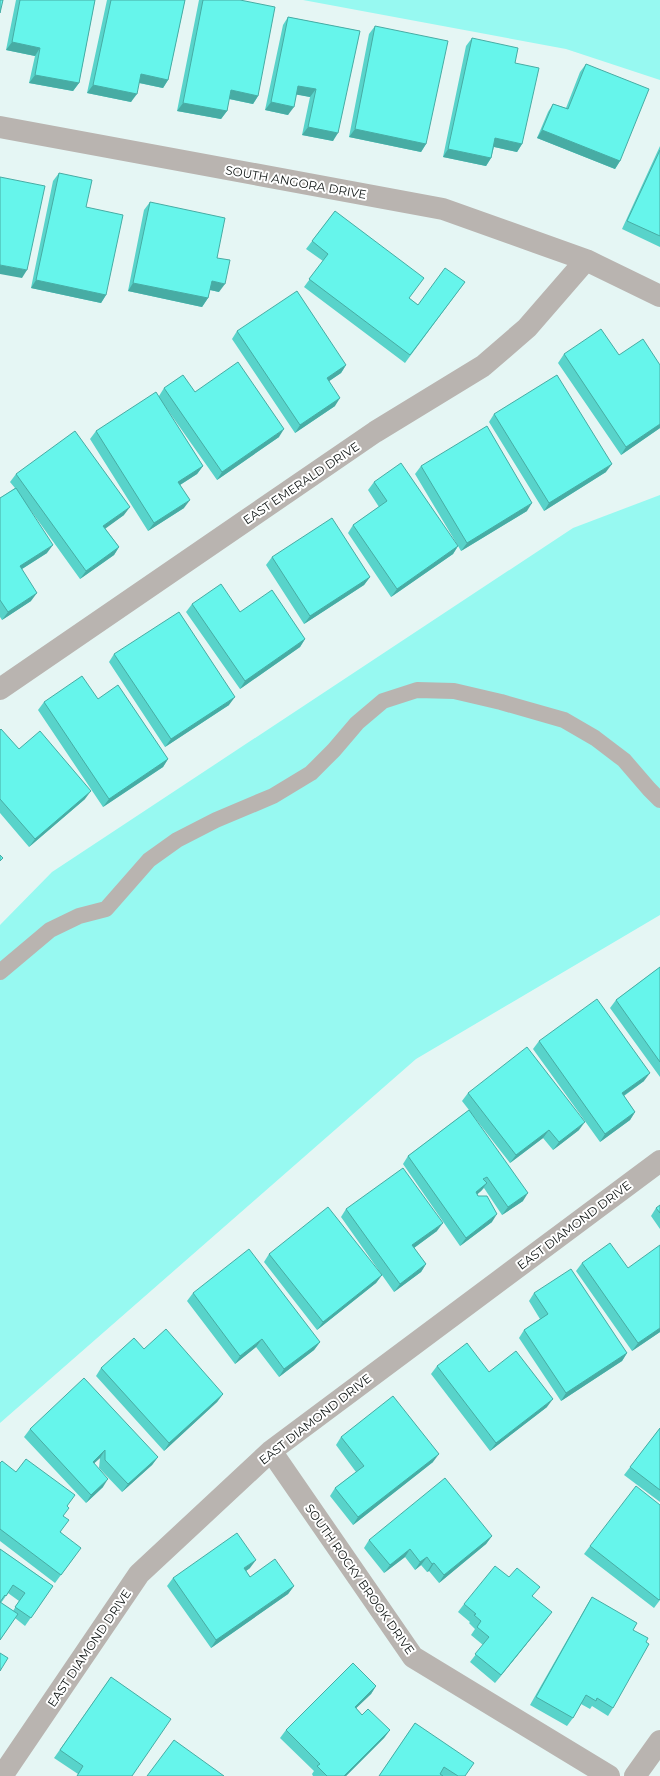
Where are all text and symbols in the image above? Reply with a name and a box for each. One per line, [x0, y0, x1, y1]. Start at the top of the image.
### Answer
street label: SOUTH ANGORA DRIVE [224, 162, 368, 202]
street label: EAST EMERALD DRIVE [240, 438, 362, 528]
street label: EAST DIAMOND DRIVE [514, 1177, 634, 1273]
street label: EAST DIAMOND DRIVE [256, 1370, 374, 1468]
street label: SOUTH ROCKY BROOK DRIVE [302, 1501, 418, 1657]
street label: EAST DIAMOND DRIVE [44, 1586, 134, 1710]

